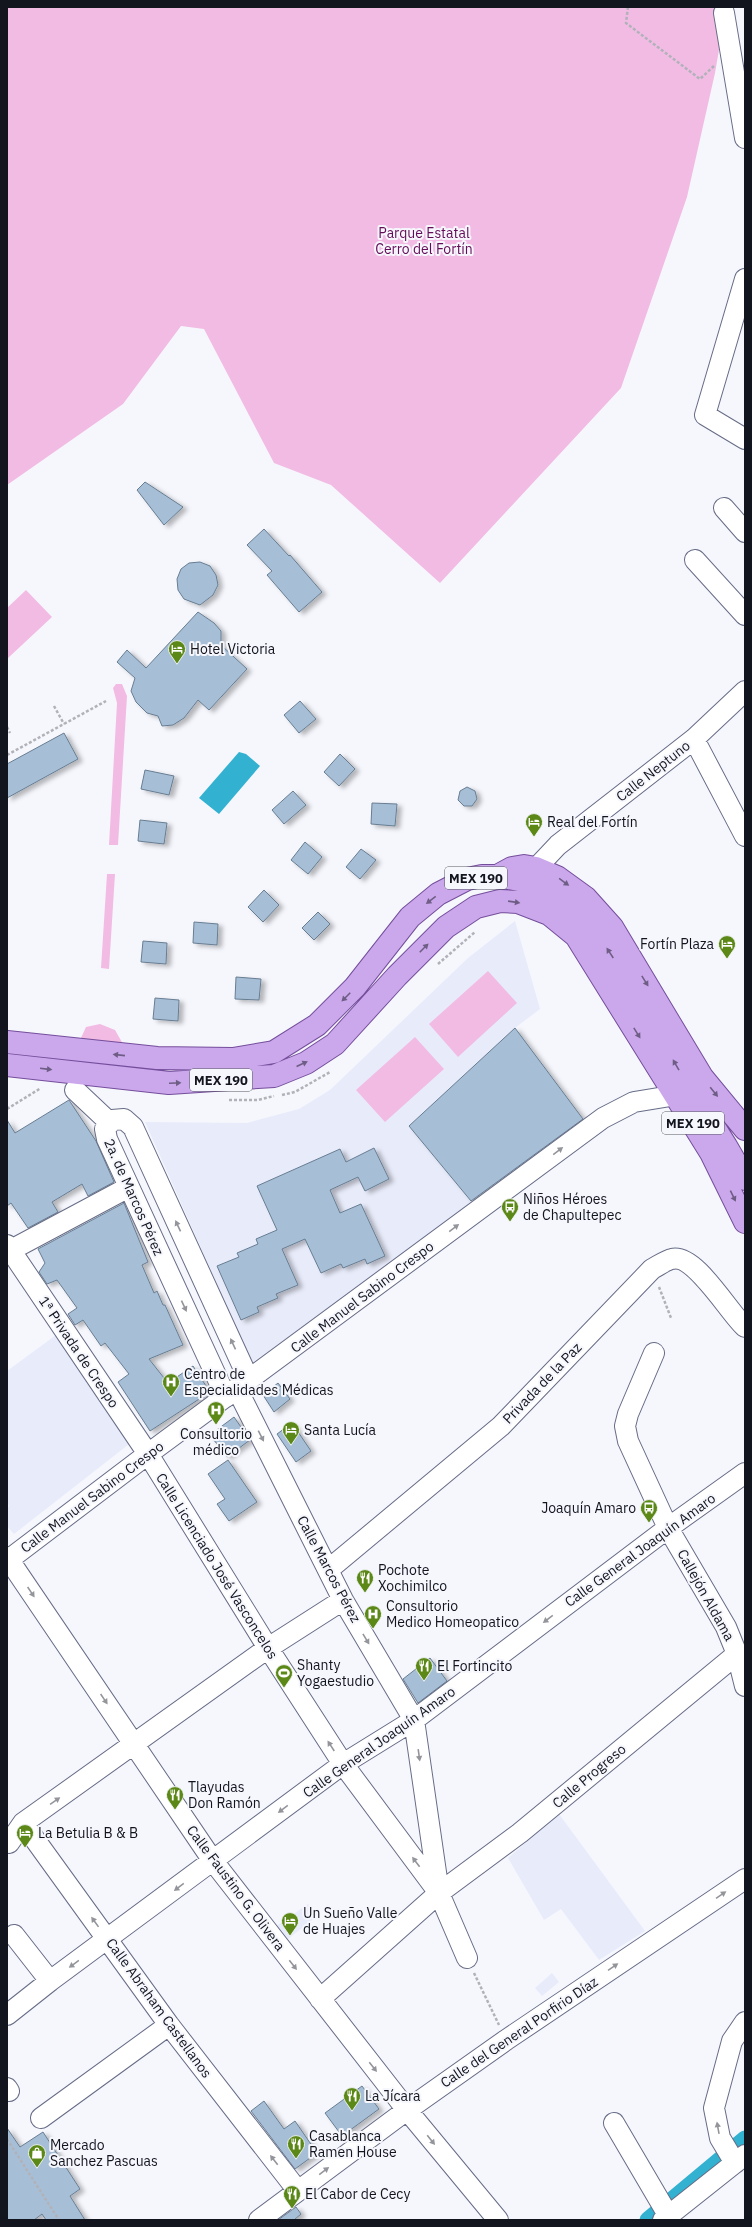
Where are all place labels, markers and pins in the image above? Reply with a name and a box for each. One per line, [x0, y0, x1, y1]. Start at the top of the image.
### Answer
hotel icon: Hotel Victoria [167, 639, 187, 664]
place label: Hotel Victoria [190, 640, 276, 658]
hotel icon: Real del Fortín [524, 812, 544, 837]
place label: Real del Fortín [547, 813, 638, 831]
hotel icon: Fortín Plaza [717, 934, 737, 959]
place label: Fortín Plaza [640, 935, 715, 953]
place label: Niños Héroes de Chapultepec [523, 1190, 621, 1224]
bus stop icon: Niños Héroes de Chapultepec [500, 1197, 520, 1222]
place label: Centro de Especialidades Médicas [184, 1365, 334, 1399]
hospital icon: Centro de Especialidades Médicas [161, 1372, 181, 1397]
hospital icon: Consultorio médico [206, 1400, 226, 1425]
hotel icon: Santa Lucía [281, 1420, 301, 1445]
place label: Santa Lucía [304, 1421, 377, 1439]
place label: Consultorio médico [180, 1425, 252, 1459]
bus stop icon: Joaquín Amaro [639, 1498, 659, 1523]
place label: Joaquín Amaro [541, 1499, 636, 1517]
place label: Pochote Xochimilco [378, 1561, 447, 1595]
restaurant icon: Pochote Xochimilco [355, 1568, 375, 1593]
place label: Consultorio Medico Homeopatico [386, 1597, 519, 1631]
hospital icon: Consultorio Medico Homeopatico [363, 1604, 383, 1629]
place label: Shanty Yogaestudio [297, 1656, 374, 1690]
restaurant icon: El Fortincito [414, 1656, 434, 1681]
place label: El Fortincito [437, 1657, 513, 1675]
sports icon: Shanty Yogaestudio [274, 1663, 294, 1688]
place label: Tlayudas Don Ramón [188, 1778, 261, 1812]
restaurant icon: Tlayudas Don Ramón [165, 1785, 185, 1810]
hotel icon: La Betulia B & B [15, 1823, 35, 1848]
place label: La Betulia B & B [38, 1824, 138, 1842]
place label: Un Sueño Valle de Huajes [303, 1904, 398, 1938]
hotel icon: Un Sueño Valle de Huajes [280, 1911, 300, 1936]
restaurant icon: La Jícara [342, 2086, 362, 2111]
place label: La Jícara [365, 2087, 421, 2105]
place label: Casablanca Ramen House [309, 2127, 397, 2161]
restaurant icon: Casablanca Ramen House [286, 2134, 306, 2159]
place label: Mercado Sanchez Pascuas [50, 2136, 158, 2170]
shop icon: Mercado Sanchez Pascuas [27, 2143, 47, 2168]
restaurant icon: El Cabor de Cecy [282, 2184, 302, 2209]
place label: El Cabor de Cecy [305, 2185, 410, 2203]

